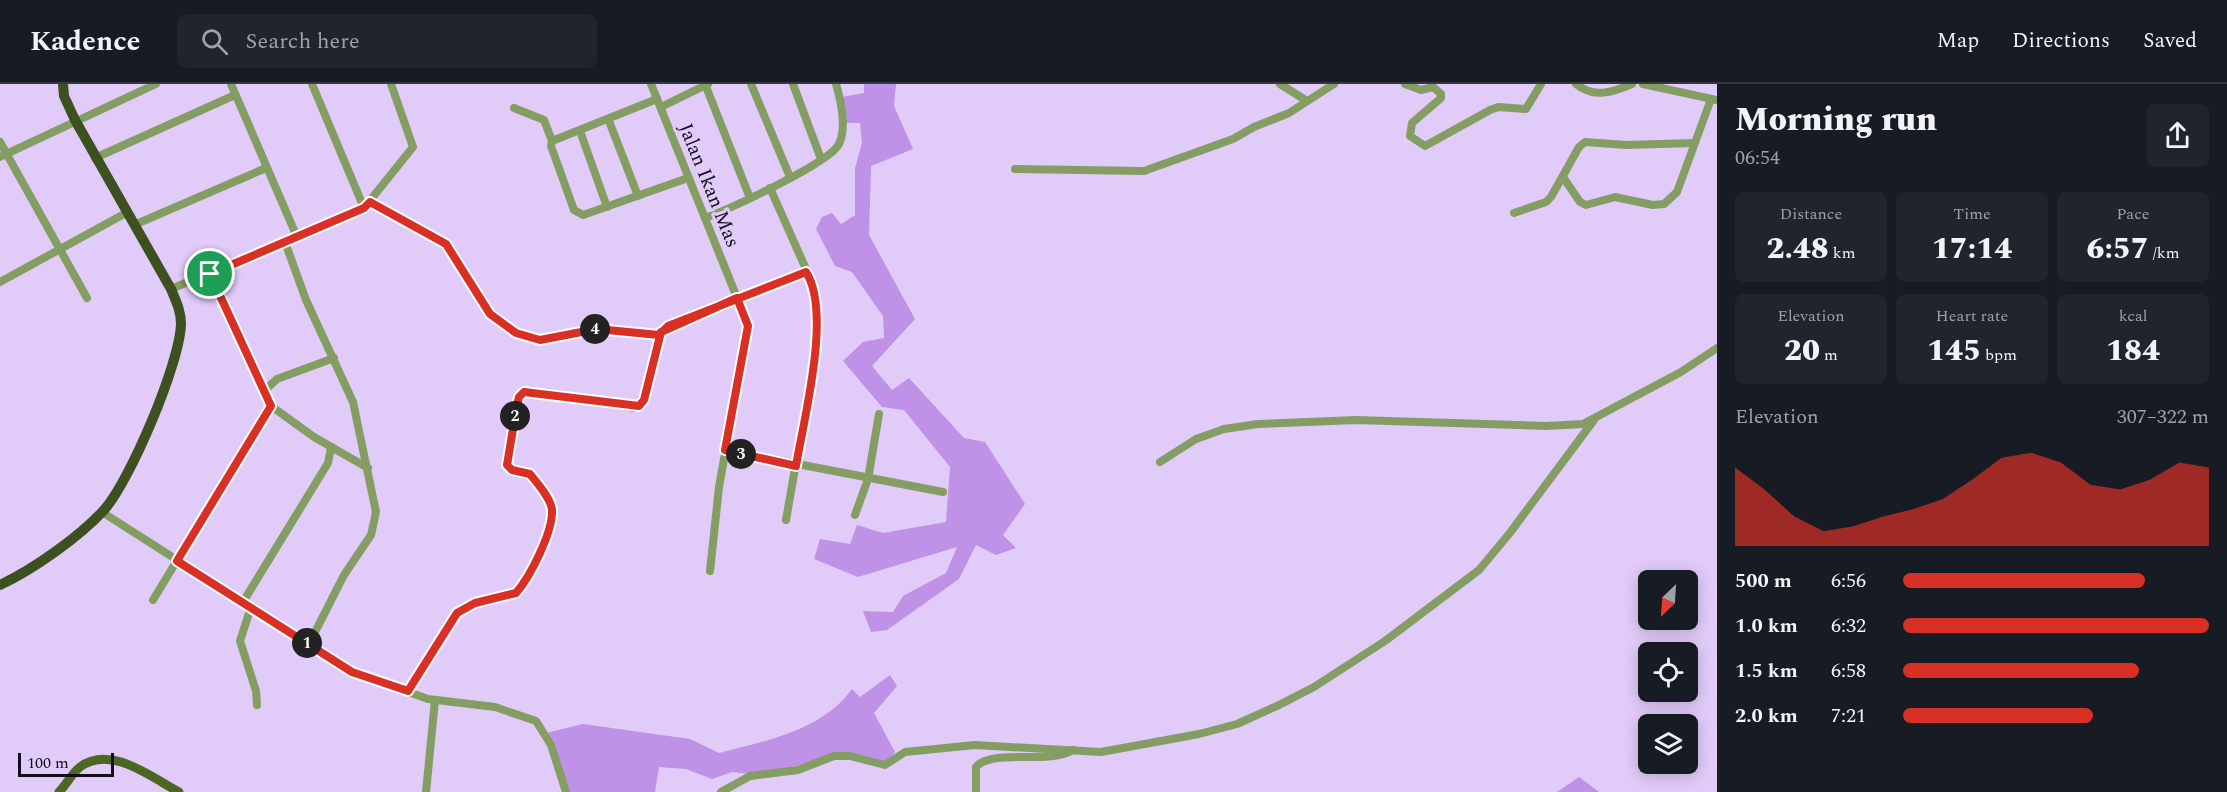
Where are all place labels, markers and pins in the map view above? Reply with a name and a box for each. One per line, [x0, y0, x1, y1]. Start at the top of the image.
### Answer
pin [184, 248, 235, 299]
pin: 4 [580, 314, 610, 344]
pin: 2 [500, 401, 530, 431]
pin: 3 [726, 439, 756, 469]
pin: 1 [292, 628, 322, 658]

